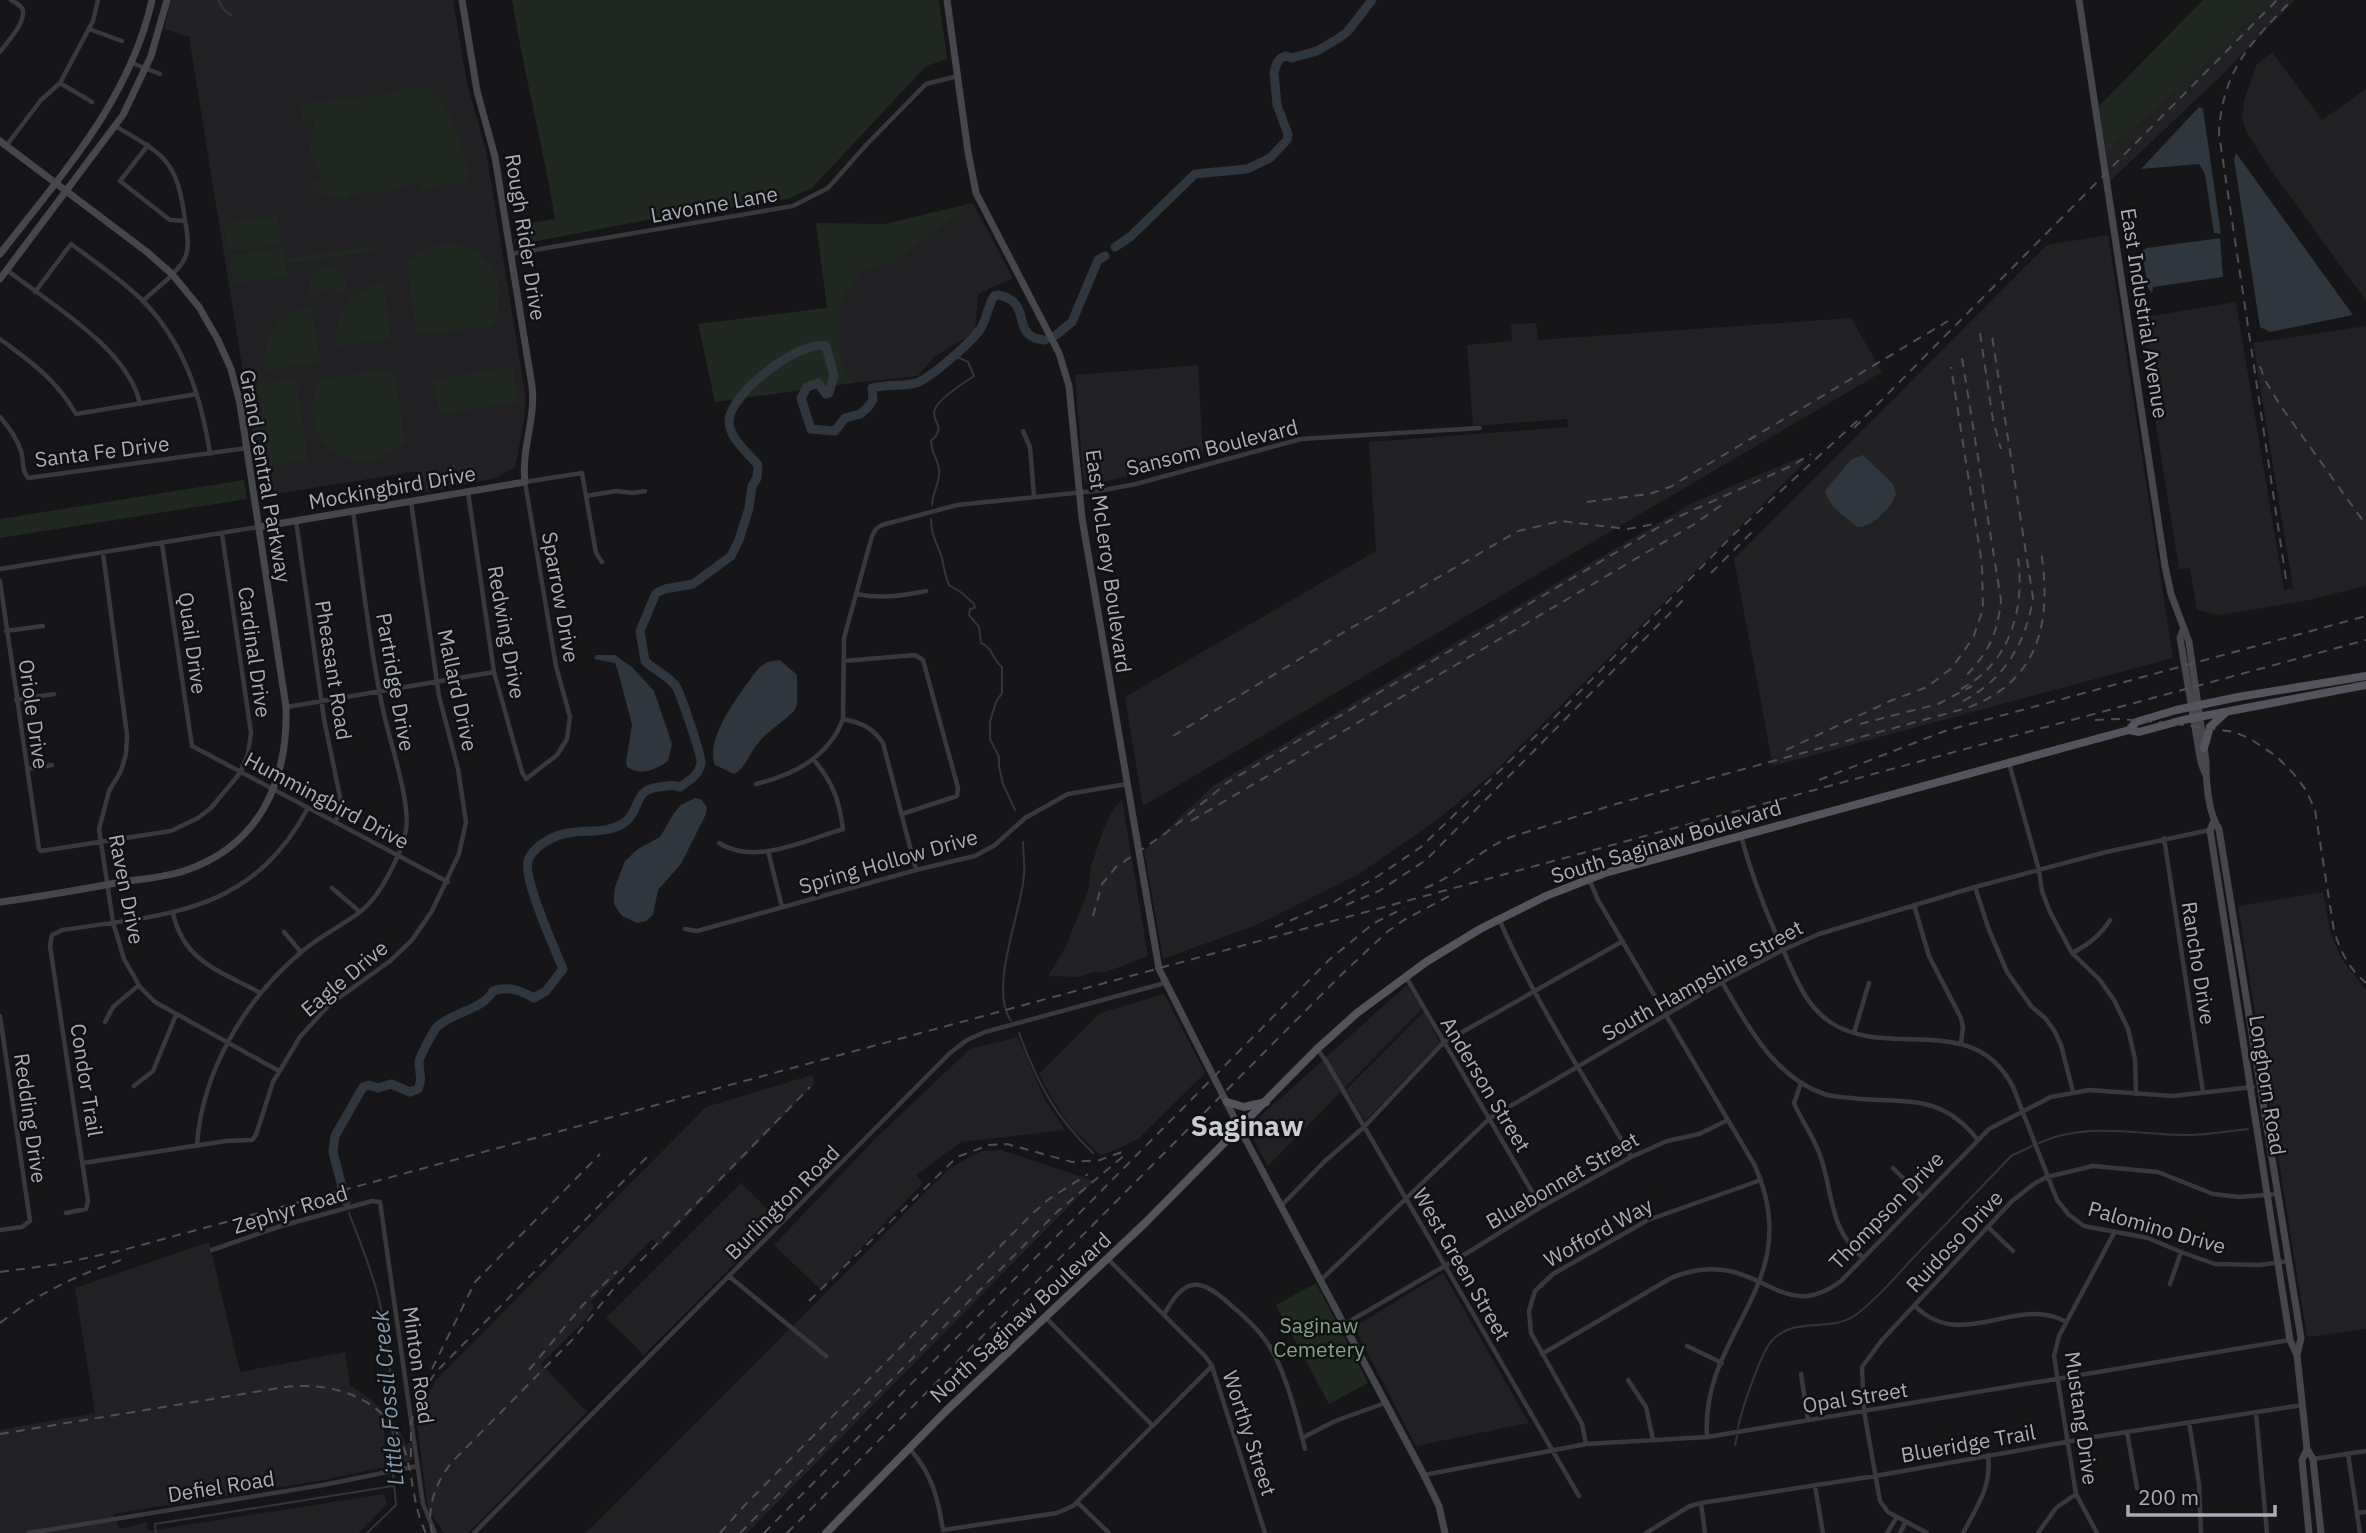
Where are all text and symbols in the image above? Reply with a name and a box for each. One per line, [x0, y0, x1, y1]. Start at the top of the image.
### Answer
street label: Rough Rider Drive [499, 152, 553, 322]
street label: Lavonne Lane [648, 179, 780, 229]
street label: East Industrial Avenue [2115, 206, 2175, 420]
street label: Grand Central Parkway [233, 367, 299, 585]
street label: Sansom Boulevard [1123, 412, 1301, 482]
street label: Santa Fe Drive [33, 429, 171, 473]
street label: East McLeroy Boulevard [1079, 447, 1139, 675]
street label: Mockingbird Drive [306, 458, 478, 516]
street label: Sparrow Drive [536, 529, 586, 665]
street label: Redwing Drive [481, 563, 533, 701]
street label: Cardinal Drive [232, 585, 278, 719]
street label: Quail Drive [172, 590, 214, 696]
street label: Pheasant Road [309, 598, 359, 742]
street label: Partridge Drive [370, 611, 422, 753]
street label: Mallard Drive [431, 626, 485, 754]
street label: Oriole Drive [12, 657, 56, 771]
street label: Hummingbird Drive [240, 745, 414, 855]
street label: South Saginaw Boulevard [1547, 793, 1785, 889]
street label: Spring Hollow Drive [795, 822, 981, 900]
street label: Raven Drive [103, 832, 151, 946]
street label: Rancho Drive [2175, 899, 2223, 1027]
street label: South Hampshire Street [1596, 913, 1808, 1047]
street label: Eagle Drive [295, 933, 393, 1023]
street label: Anderson Street [1435, 1011, 1537, 1157]
street label: Longhorn Road [2243, 1013, 2293, 1157]
street label: Condor Trail [64, 1021, 110, 1139]
street label: Redding Drive [8, 1051, 54, 1185]
district label: Saginaw [1191, 1107, 1304, 1144]
street label: Bluebonnet Street [1480, 1125, 1644, 1235]
street label: Burlington Road [719, 1139, 845, 1265]
street label: Thompson Drive [1823, 1145, 1949, 1275]
street label: Zephyr Road [229, 1178, 351, 1240]
street label: West Green Street [1407, 1182, 1517, 1346]
street label: Ruidoso Drive [1899, 1184, 2009, 1298]
street label: Wofford Way [1539, 1190, 1658, 1273]
street label: Palomino Drive [2085, 1194, 2229, 1260]
street label: North Saginaw Boulevard [923, 1226, 1117, 1408]
street label: Minton Road [397, 1304, 441, 1426]
water label: Little Fossil Creek [364, 1308, 410, 1487]
park label: Saginaw Cemetery [1273, 1311, 1365, 1363]
street label: Mustang Drive [2059, 1350, 2105, 1486]
street label: Worthy Street [1217, 1367, 1283, 1499]
street label: Opal Street [1800, 1375, 1910, 1419]
street label: Blueridge Trail [1898, 1417, 2038, 1469]
street label: Defiel Road [165, 1464, 277, 1508]
scale bar [2128, 1474, 2275, 1518]
text: 200 m [2138, 1483, 2199, 1511]

